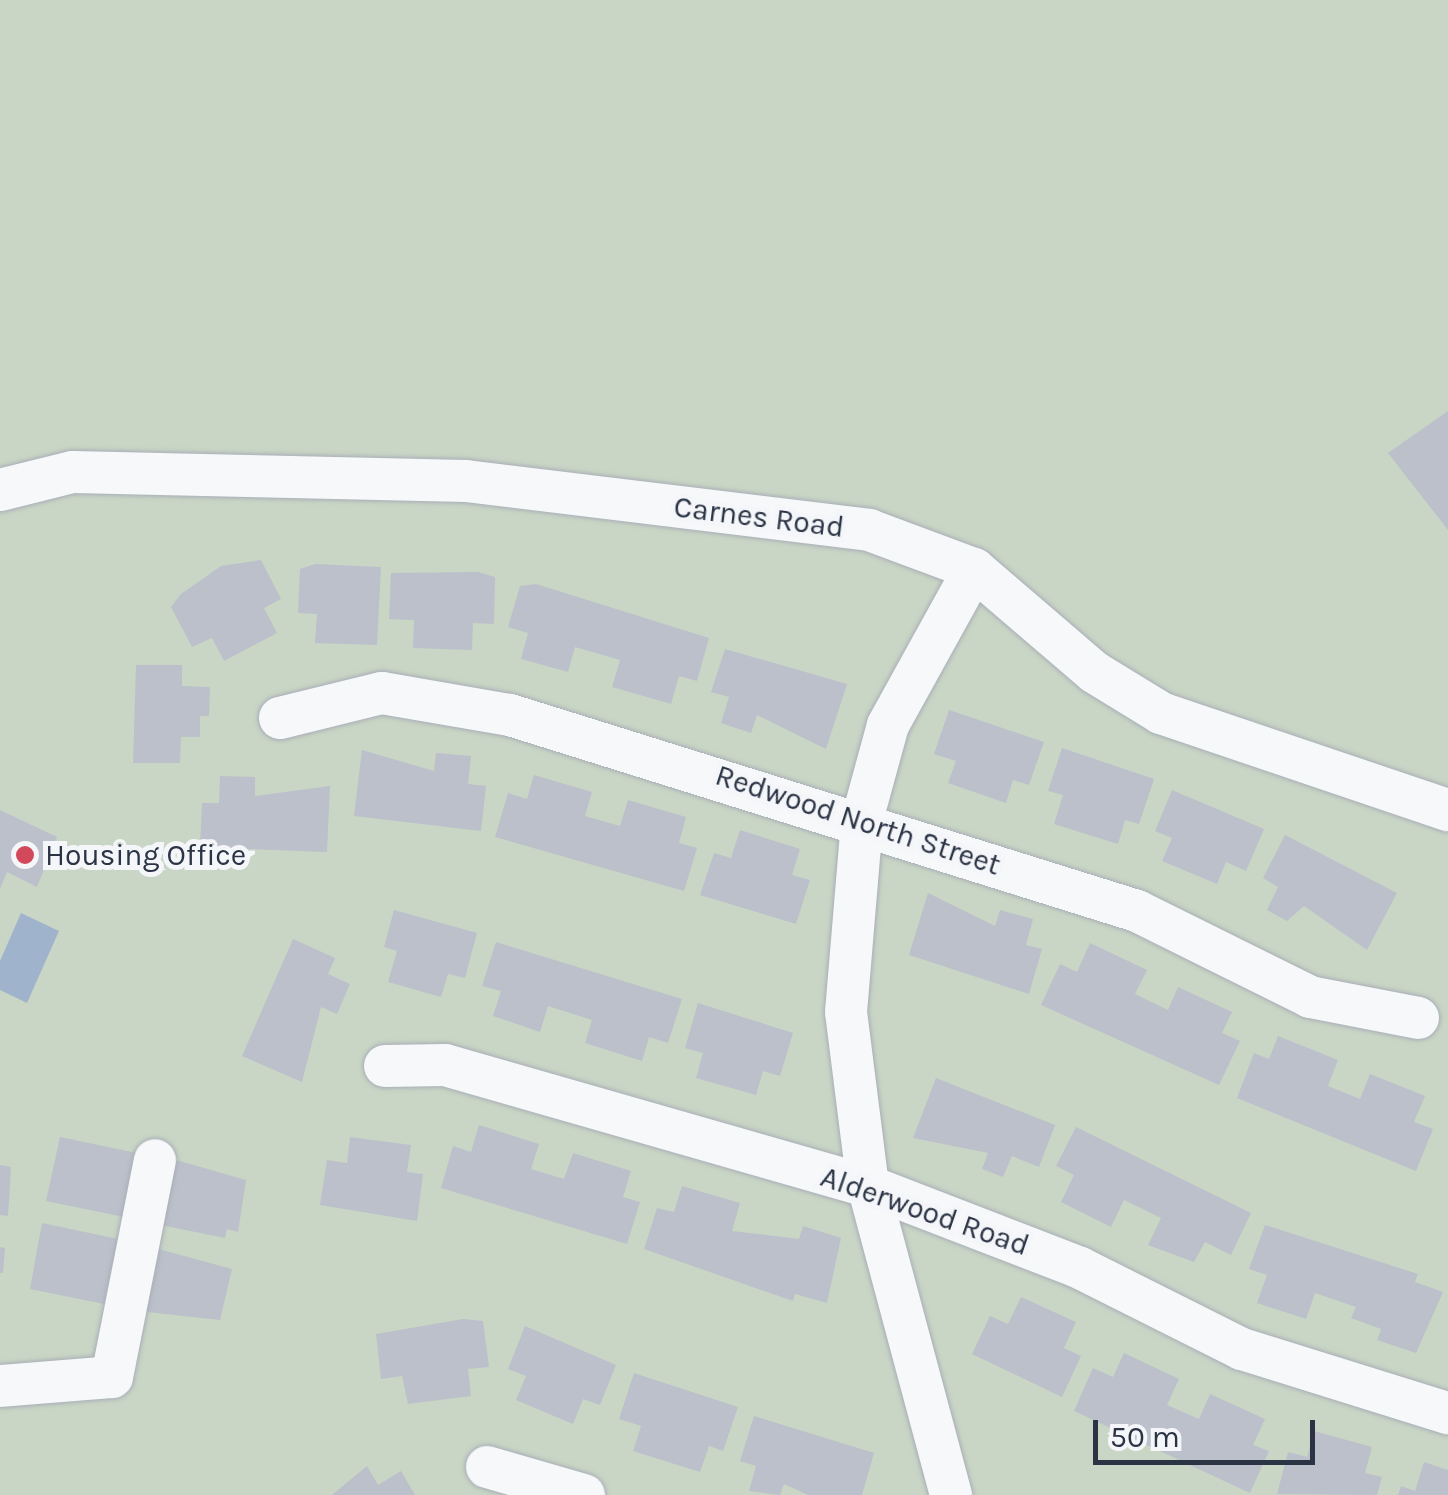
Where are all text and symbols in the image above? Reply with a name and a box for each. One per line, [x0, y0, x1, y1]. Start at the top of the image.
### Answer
street label: Carnes Road [672, 489, 846, 545]
street label: Redwood North Street [711, 757, 1005, 883]
place label: Housing Office [45, 837, 246, 873]
marker: Housing Office [14, 844, 36, 866]
street label: Alderwood Road [816, 1158, 1034, 1264]
scale bar [1098, 1400, 1320, 1462]
text: 50 m [1110, 1419, 1180, 1455]

